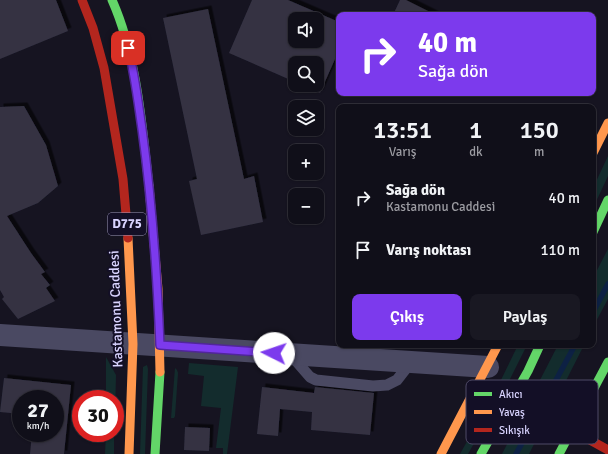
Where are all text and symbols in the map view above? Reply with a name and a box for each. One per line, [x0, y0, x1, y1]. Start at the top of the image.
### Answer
map controls [288, 12, 324, 224]
button: sound [288, 12, 324, 48]
text: 40 m [418, 26, 477, 60]
icon: right [352, 28, 404, 80]
pin [111, 31, 145, 65]
icon: arrive [117, 37, 139, 59]
button: search [288, 56, 324, 92]
text: Sağa dön [418, 60, 488, 82]
button: layers [288, 100, 324, 136]
text: 13:51 [373, 115, 432, 145]
text: 1 [469, 115, 482, 145]
text: 150 [520, 115, 559, 145]
button: + [288, 144, 324, 180]
text: Varış [389, 144, 416, 160]
text: dk [469, 144, 483, 160]
text: m [534, 144, 544, 160]
text: Sağa dön [386, 181, 445, 199]
icon: right [352, 187, 374, 209]
button: − [288, 188, 324, 224]
text: 40 m [549, 189, 580, 207]
text: Kastamonu Caddesi [386, 199, 495, 215]
road number: D775 [108, 213, 146, 235]
icon: arrive [352, 239, 374, 261]
text: Varış noktası [386, 241, 471, 259]
text: 110 m [540, 241, 580, 259]
street label: Kastamonu Caddesi [105, 250, 127, 368]
button: Çıkış [352, 294, 462, 340]
button: Paylaş [470, 294, 580, 340]
position arrow [253, 332, 295, 374]
legend [466, 380, 598, 444]
text: Akıcı [499, 388, 522, 401]
speed limit sign: 30 [72, 390, 124, 442]
text: 27 [27, 398, 49, 423]
text: Yavaş [499, 406, 525, 419]
text: km/h [27, 420, 49, 432]
text: Sıkışık [499, 424, 530, 437]

